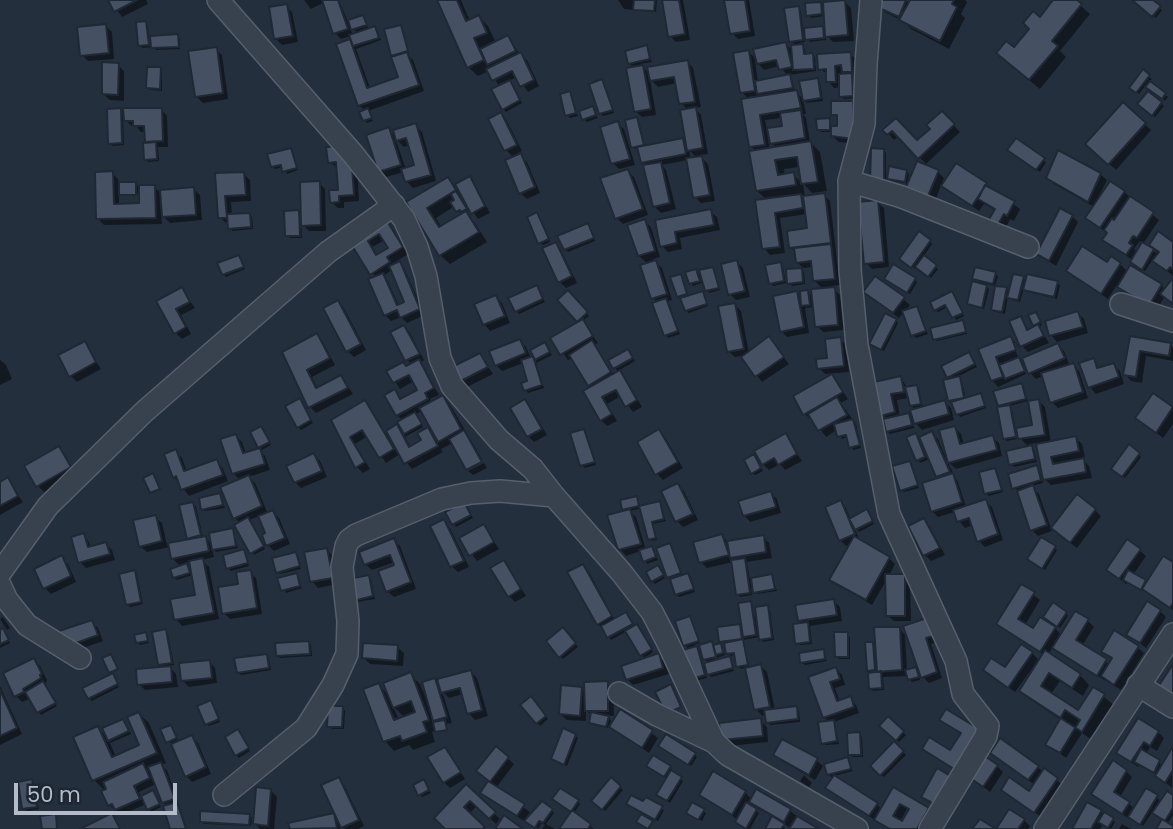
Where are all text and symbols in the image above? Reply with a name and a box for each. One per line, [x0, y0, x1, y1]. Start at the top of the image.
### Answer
scale bar [18, 770, 180, 814]
text: 50 m [27, 780, 81, 809]

